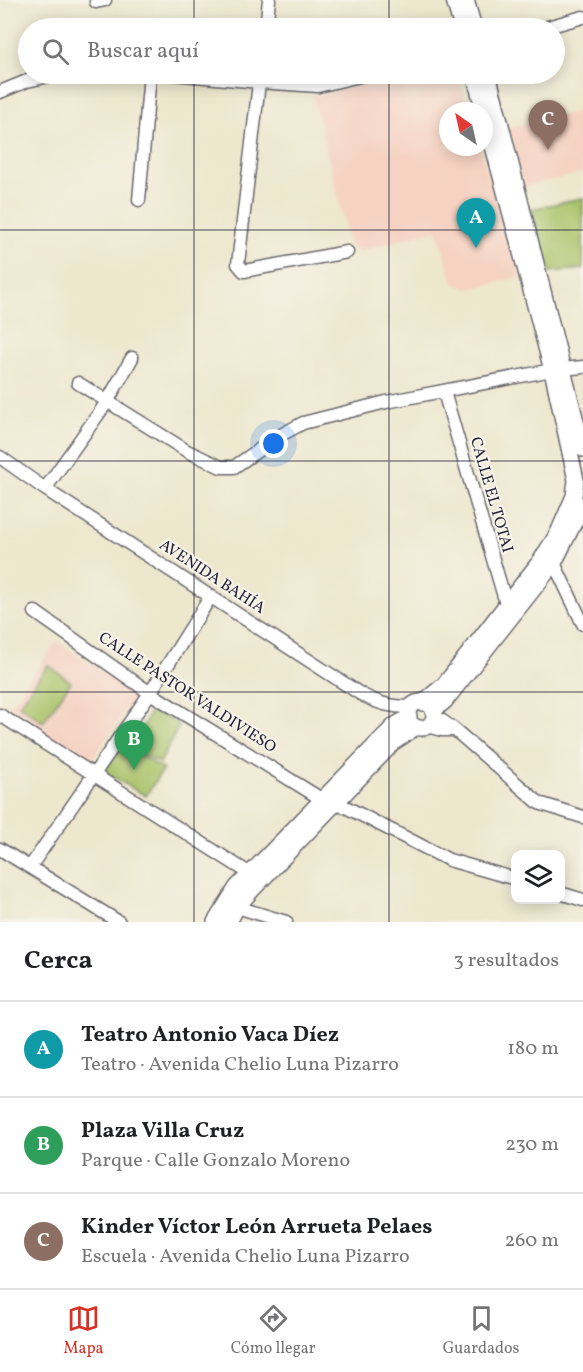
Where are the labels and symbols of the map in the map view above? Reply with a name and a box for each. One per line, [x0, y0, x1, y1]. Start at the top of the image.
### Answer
pin: C [528, 100, 568, 150]
north arrow [439, 102, 493, 156]
pin: A [456, 198, 496, 248]
your location [259, 429, 288, 458]
street label: CALLE EL TOTAI [464, 435, 518, 555]
street label: AVENIDA BAHÍA [155, 534, 269, 620]
street label: CALLE PASTOR VALDIVIESO [94, 627, 280, 759]
pin: B [114, 720, 154, 770]

